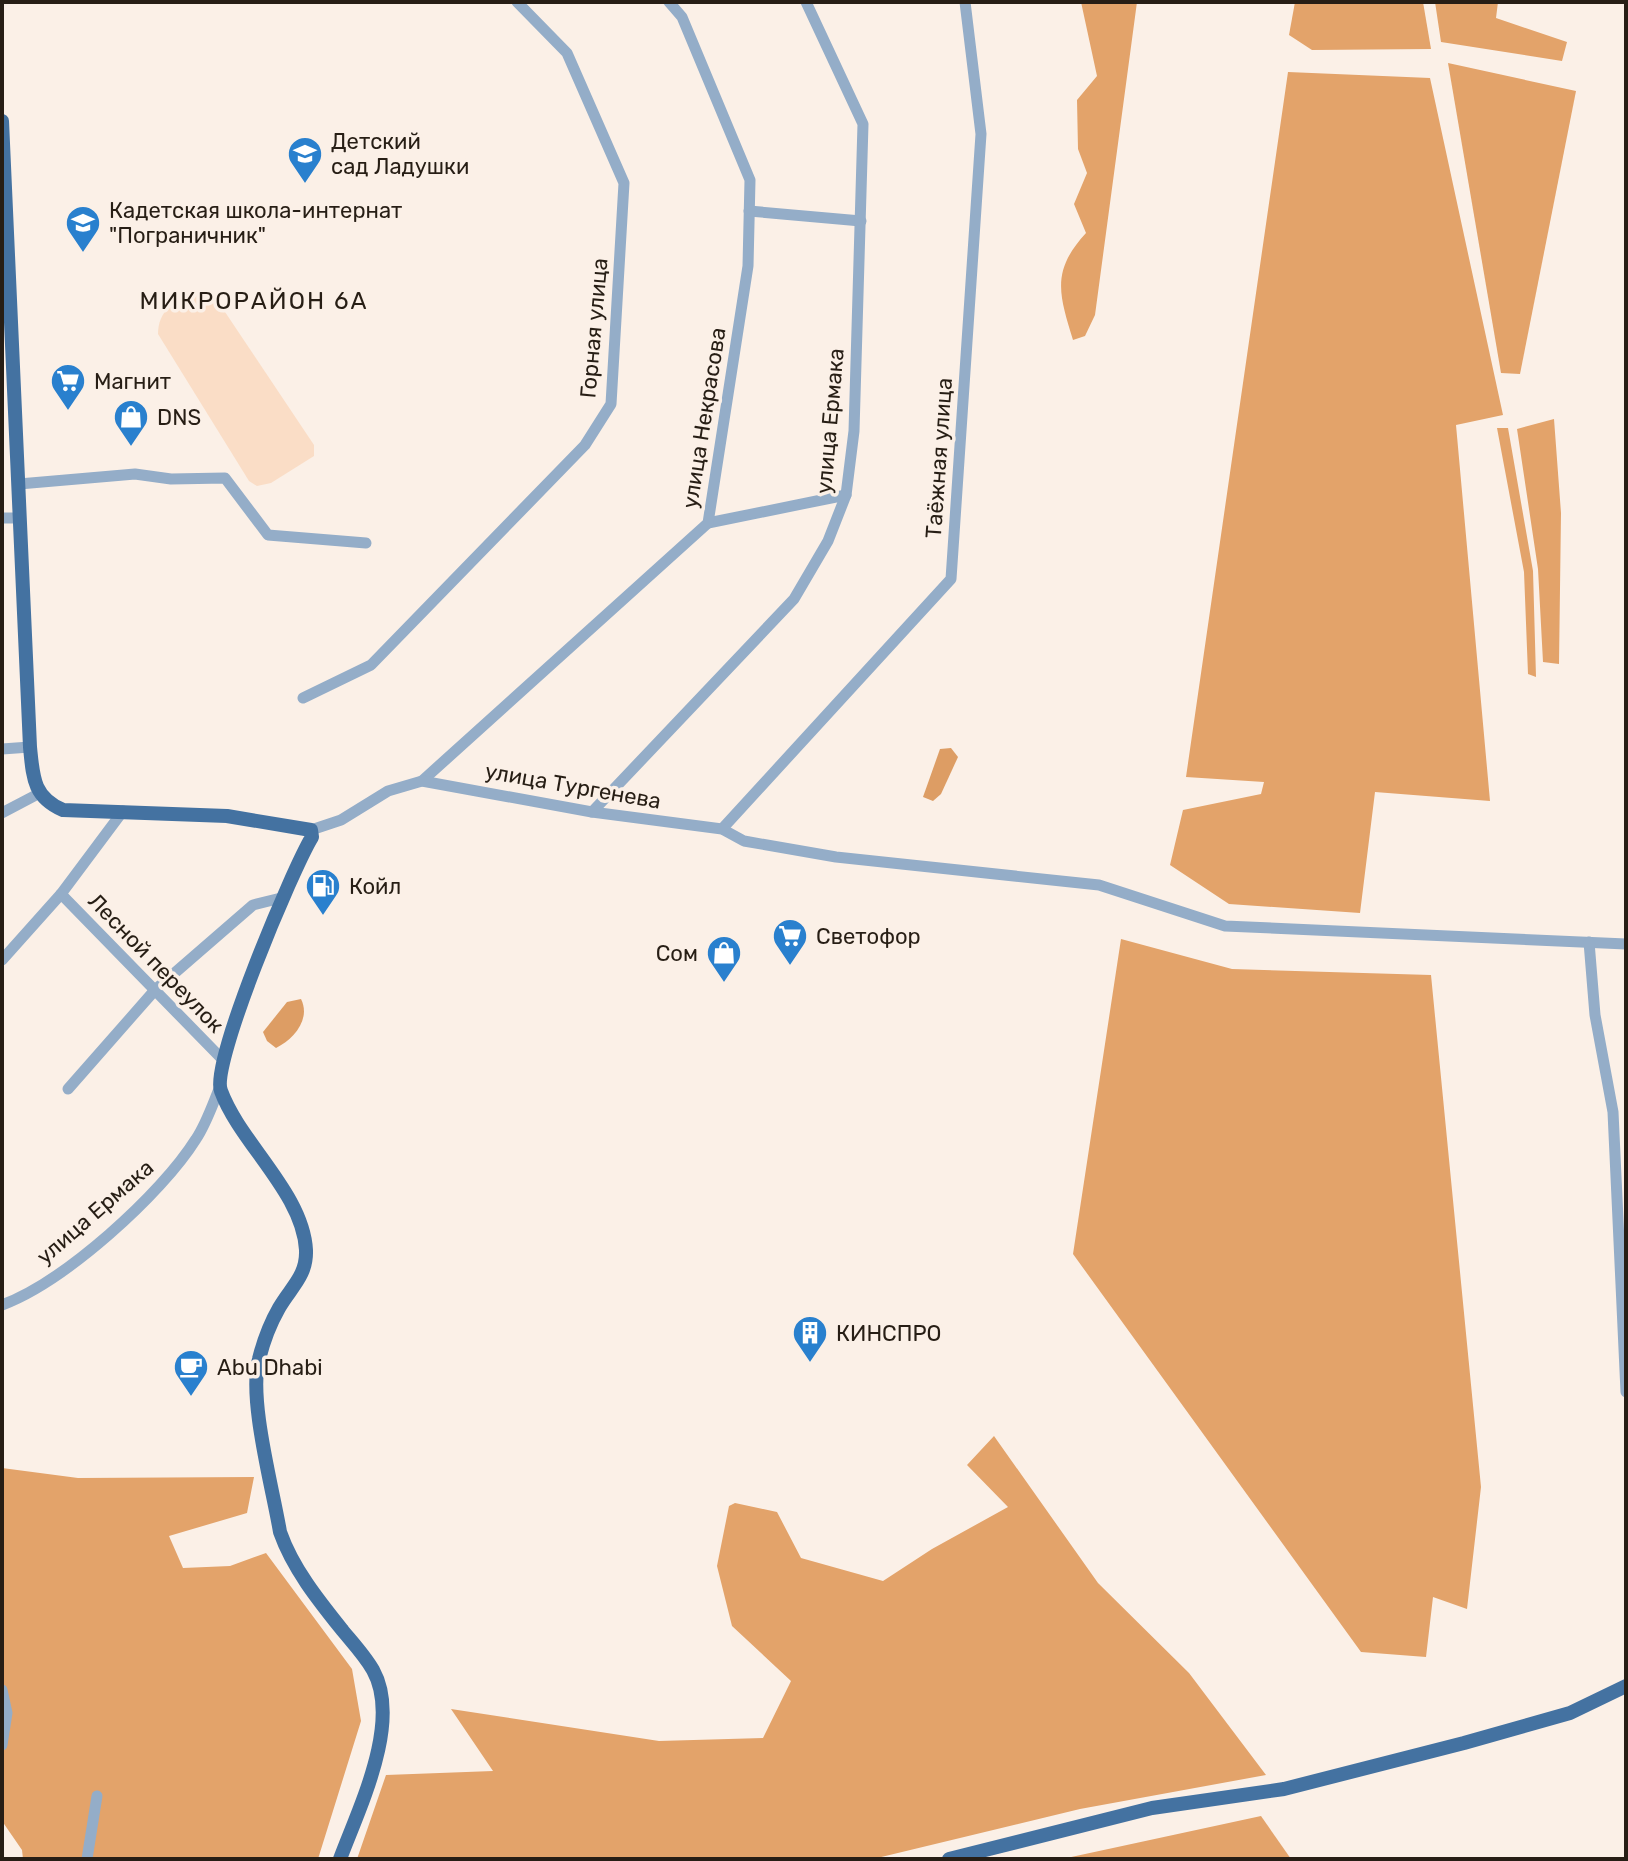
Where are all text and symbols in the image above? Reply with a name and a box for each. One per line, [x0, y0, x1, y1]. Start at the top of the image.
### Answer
place label: Детский сад Ладушки [331, 128, 469, 180]
school or university icon: Детский сад Ладушки [286, 135, 324, 185]
place label: Кадетская школа-интернат "Пограничник" [109, 197, 402, 249]
school or university icon: Кадетская школа-интернат "Пограничник" [64, 204, 102, 254]
street label: Горная улица [574, 257, 614, 399]
district label: МИКРОРАЙОН 6А [140, 287, 369, 315]
street label: улица Некрасова [676, 326, 732, 510]
street label: улица Ермака [810, 347, 850, 495]
supermarket icon: Магнит [49, 362, 87, 412]
place label: Магнит [94, 368, 171, 395]
street label: Таёжная улица [920, 377, 958, 539]
shop icon: DNS [112, 398, 150, 448]
place label: DNS [157, 404, 201, 431]
street label: улица Тургенева [483, 757, 663, 815]
fuel station icon: Койл [304, 867, 342, 917]
place label: Койл [349, 873, 401, 900]
street label: Лесной переулок [82, 888, 230, 1039]
supermarket icon: Светофор [771, 917, 809, 967]
place label: Светофор [816, 923, 921, 950]
shop icon: Сом [705, 934, 743, 984]
place label: Сом [656, 940, 698, 967]
street label: улица Ермака [31, 1154, 159, 1270]
building icon: КИНСПРО [791, 1314, 829, 1364]
place label: КИНСПРО [836, 1320, 942, 1347]
cafe icon: Abu Dhabi [172, 1348, 210, 1398]
place label: Abu Dhabi [217, 1354, 323, 1381]

